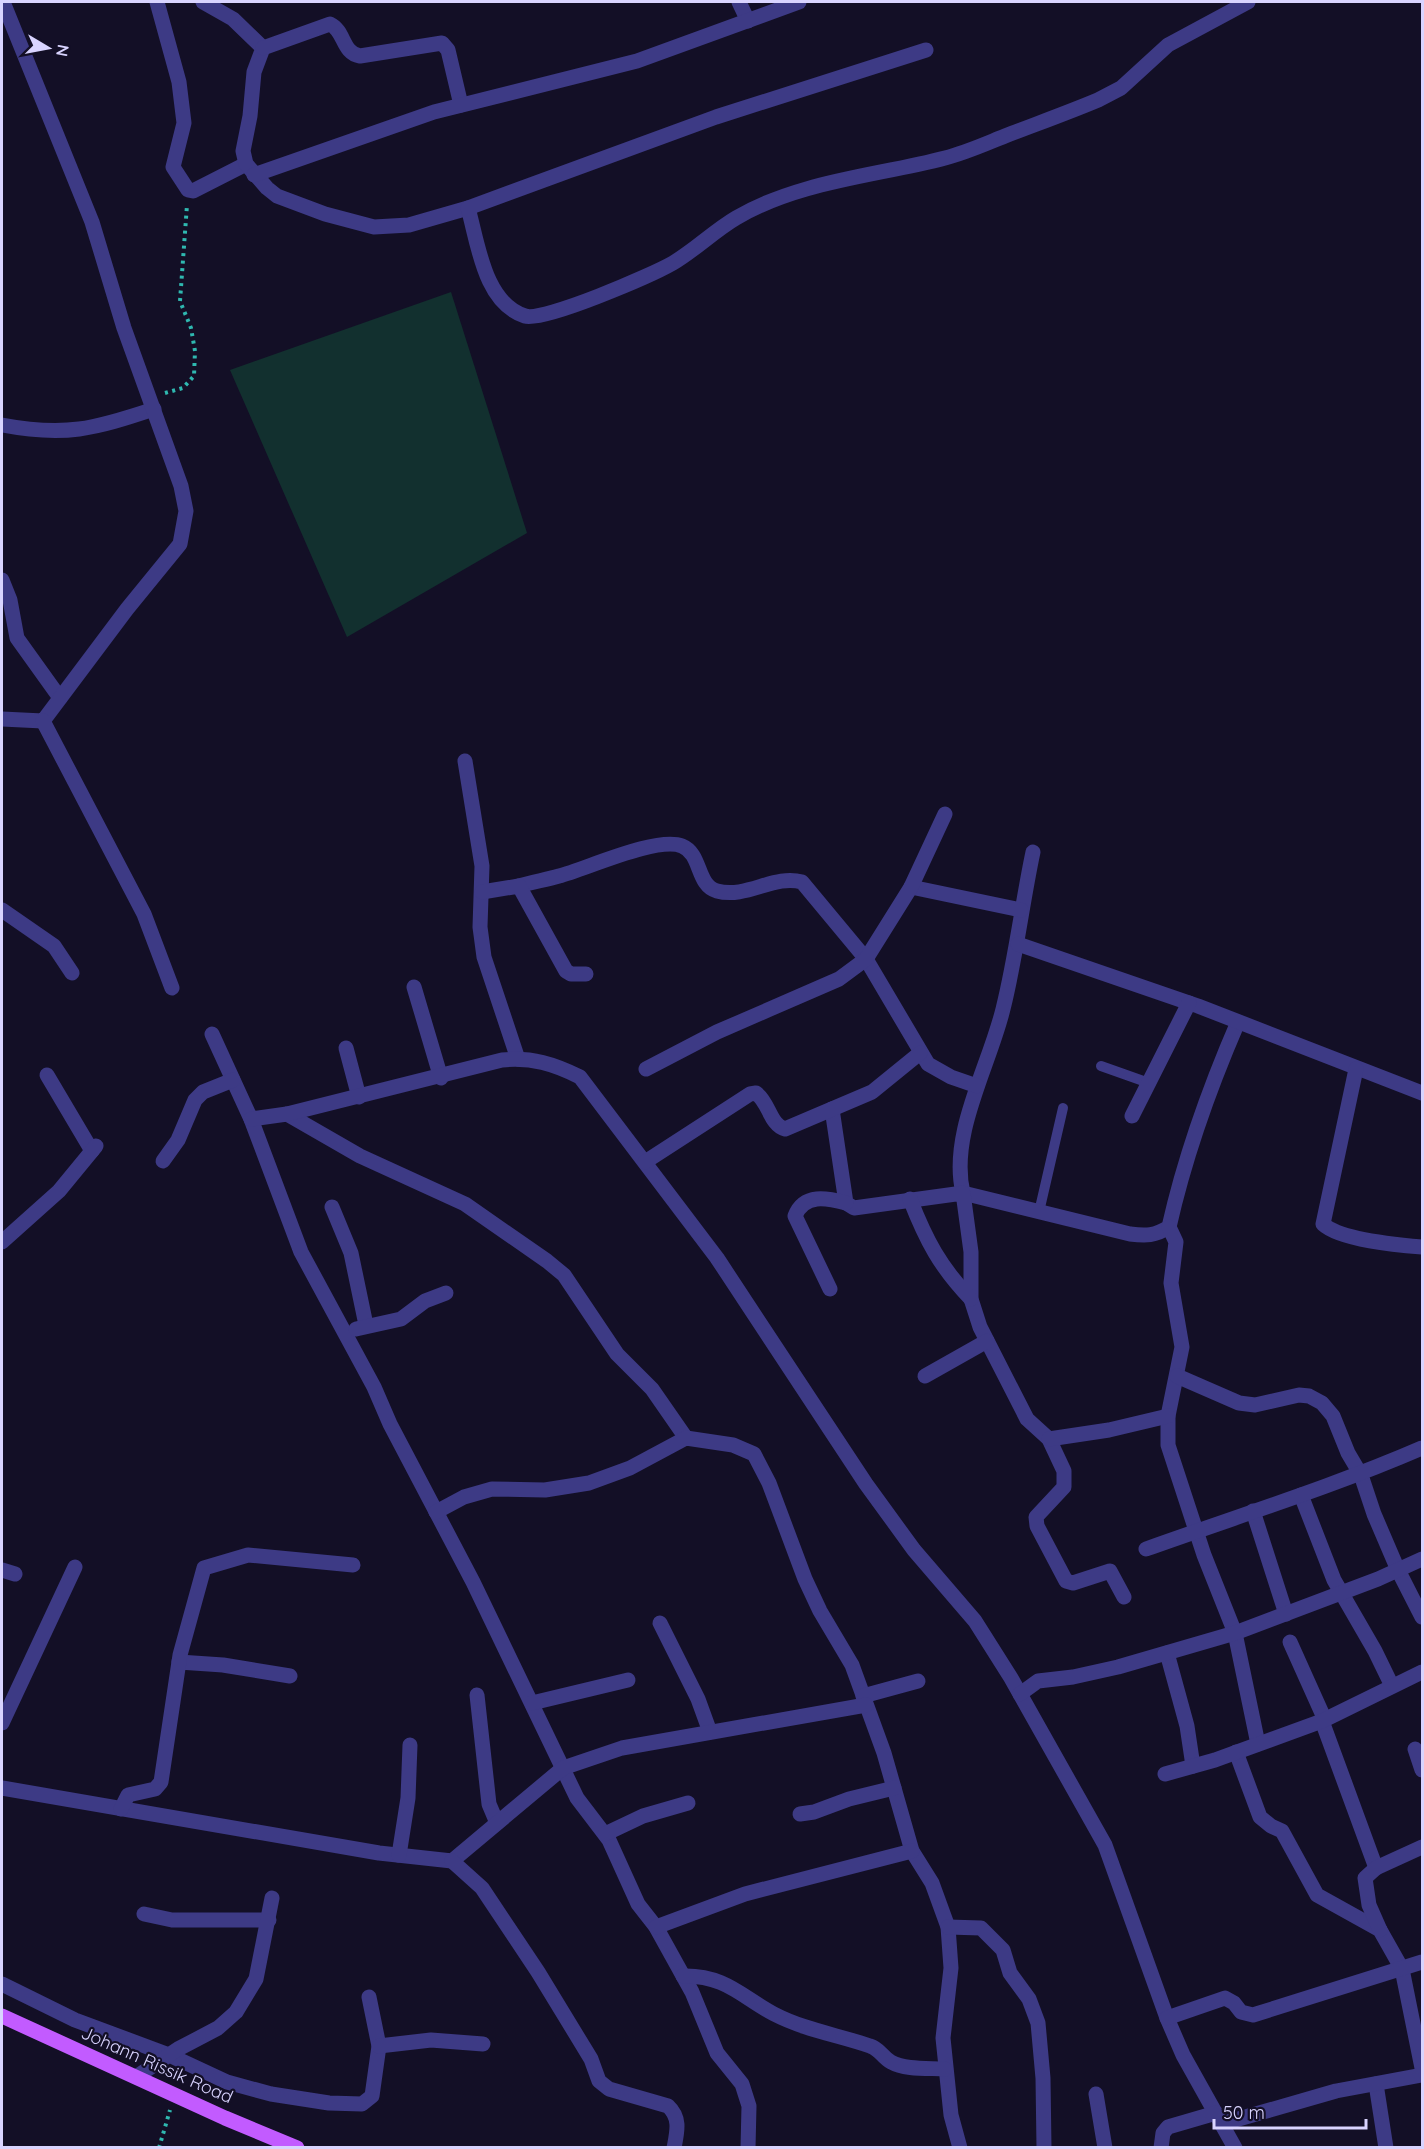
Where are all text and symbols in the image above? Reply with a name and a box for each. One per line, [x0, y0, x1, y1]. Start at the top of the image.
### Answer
north arrow [18, 18, 78, 78]
text: N [52, 43, 74, 58]
street label: Johann Rissik Road [78, 2021, 237, 2108]
scale bar [1214, 2092, 1366, 2130]
text: 50 m [1223, 2101, 1265, 2124]

